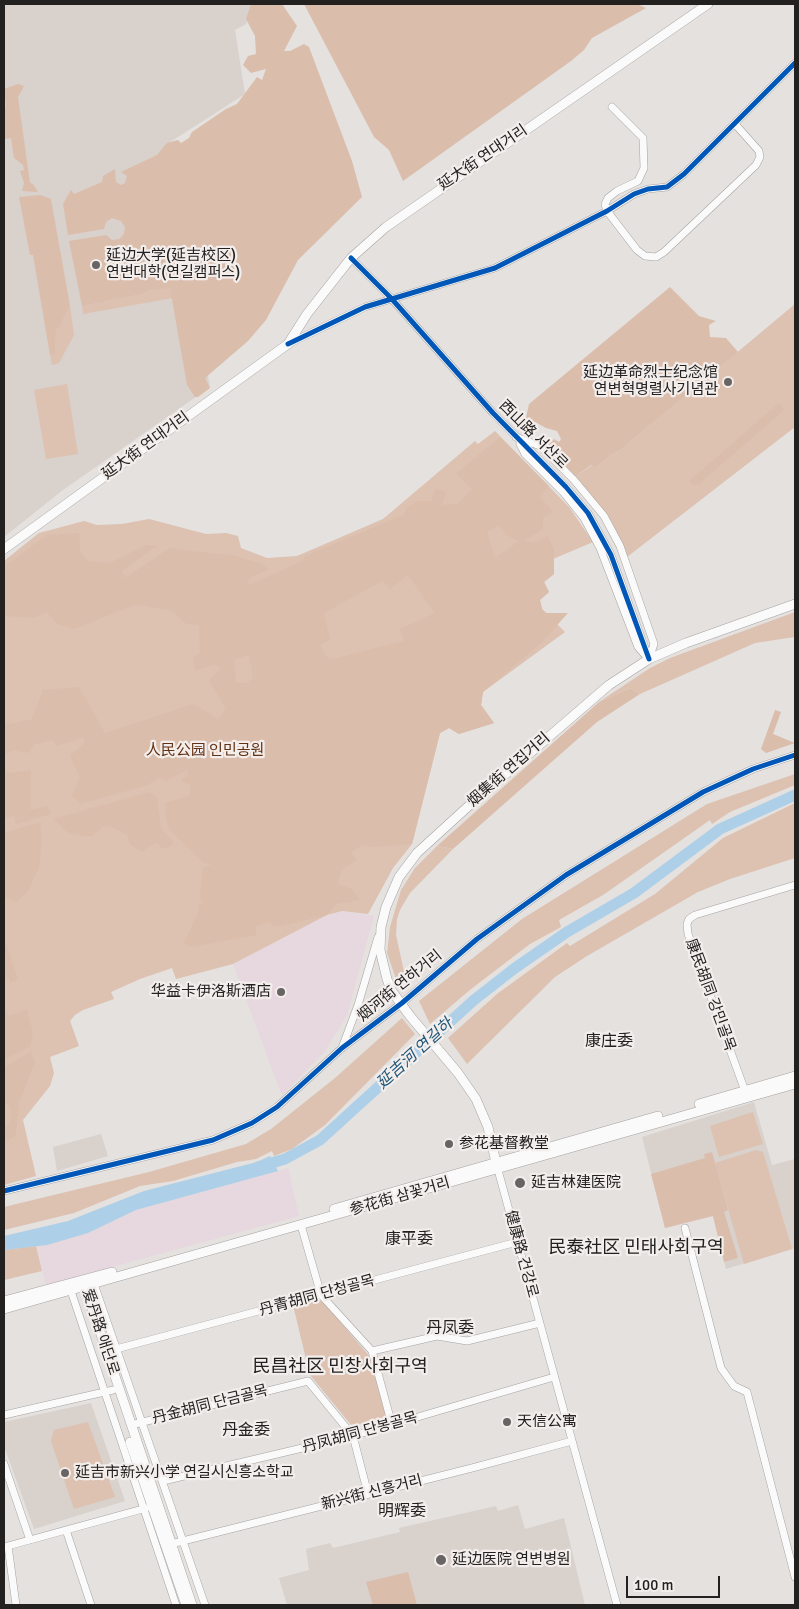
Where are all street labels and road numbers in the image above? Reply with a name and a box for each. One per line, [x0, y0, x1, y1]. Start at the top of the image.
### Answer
street label: 延大街 연대거리 [435, 122, 531, 194]
street label: 西山路 서산로 [495, 397, 571, 473]
street label: 延大街 연대거리 [99, 408, 193, 484]
street label: 烟集街 연집거리 [464, 729, 554, 811]
street label: 康民胡同 강민골목 [681, 936, 739, 1054]
street label: 烟河街 연하거리 [354, 946, 446, 1026]
street label: 参花街 삼꽃거리 [348, 1174, 452, 1220]
street label: 健康路 건강로 [501, 1208, 541, 1300]
street label: 丹青胡同 단청골목 [257, 1272, 377, 1320]
street label: 爱丹路 애단로 [78, 1287, 122, 1377]
street label: 丹金胡同 단금골목 [150, 1382, 270, 1428]
street label: 丹凤胡同 단봉골목 [300, 1409, 420, 1457]
street label: 新兴街 신흥거리 [320, 1472, 424, 1514]

